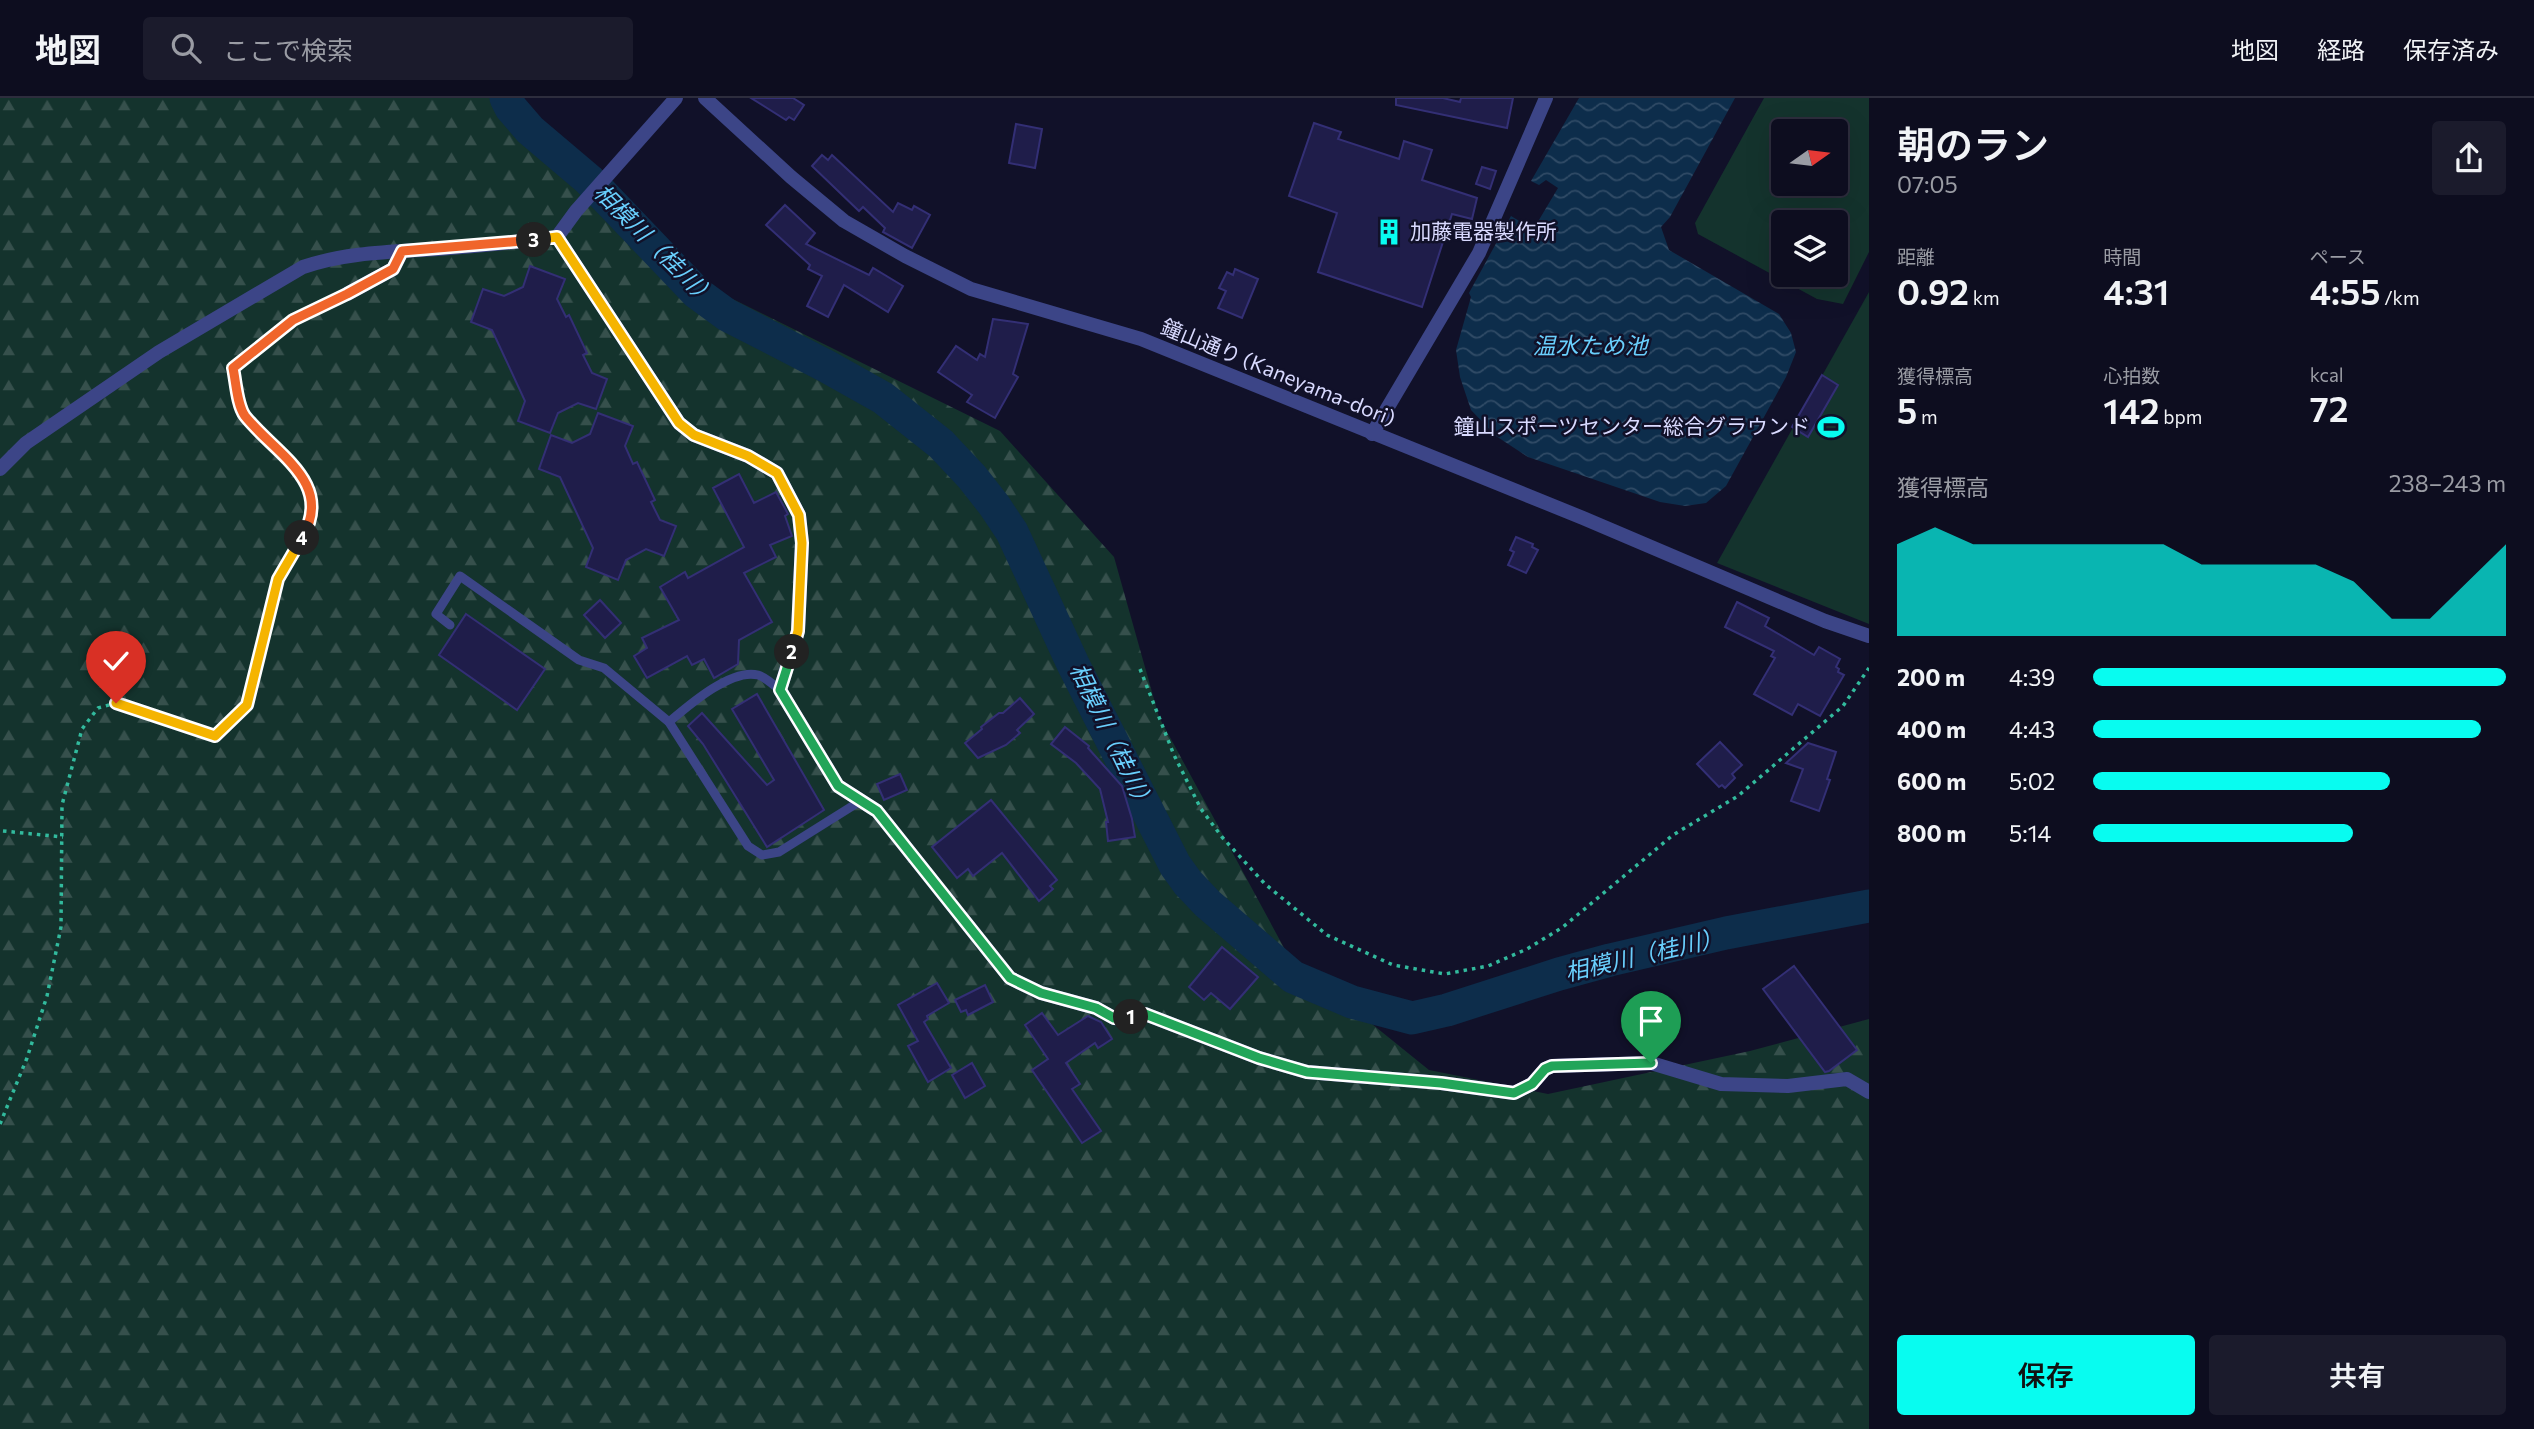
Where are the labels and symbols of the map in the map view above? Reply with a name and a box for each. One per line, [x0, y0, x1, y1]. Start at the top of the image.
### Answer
north arrow [1771, 119, 1848, 196]
water label: 相模川（桂川） [589, 177, 723, 311]
building icon: 加藤電器製作所 [1374, 217, 1404, 247]
place label: 加藤電器製作所 [1410, 218, 1557, 243]
pin: 3 [516, 222, 552, 258]
street label: 鐘山通り (Kaneyama-dori) [1158, 313, 1399, 430]
water label: 温水ため池 [1533, 331, 1650, 359]
sports icon: 鐘山スポーツセンター総合グラウンド [1816, 412, 1846, 442]
place label: 鐘山スポーツセンター総合グラウンド [1453, 413, 1810, 438]
pin: 4 [284, 520, 320, 556]
pin [86, 631, 146, 703]
pin: 2 [774, 634, 810, 670]
water label: 相模川（桂川） [1065, 658, 1161, 815]
water label: 相模川（桂川） [1562, 922, 1725, 986]
pin [1621, 991, 1681, 1063]
pin: 1 [1114, 1000, 1148, 1034]

